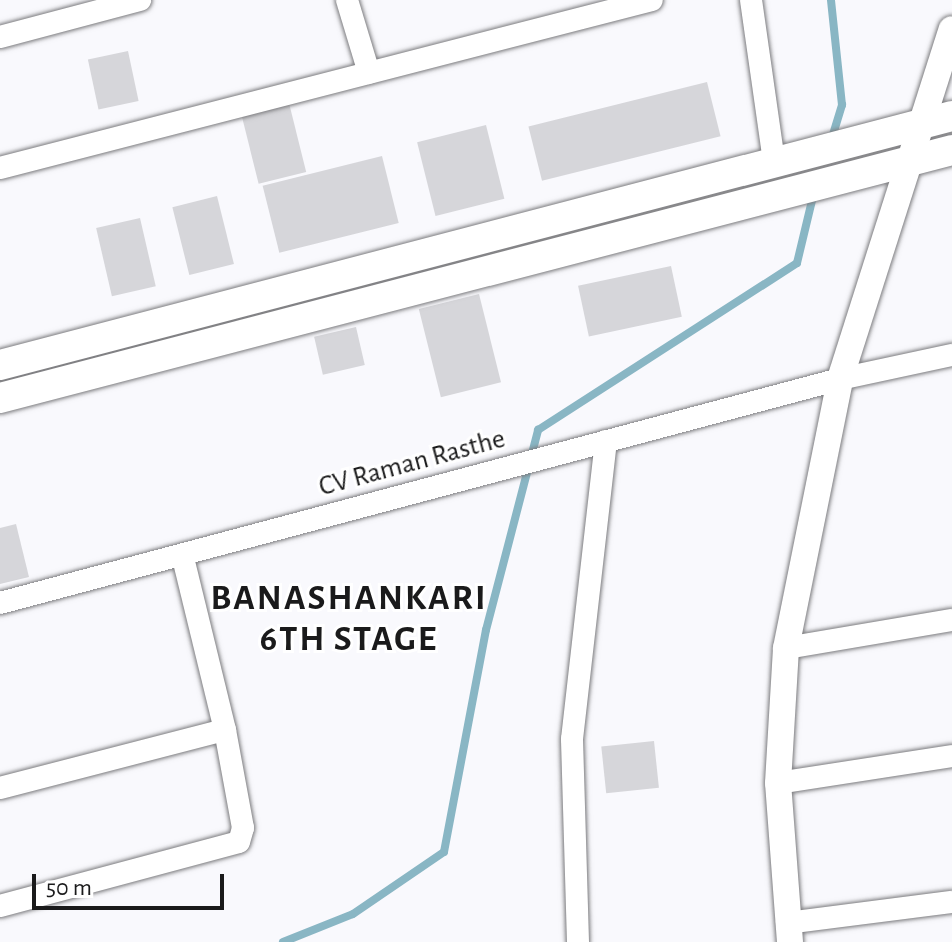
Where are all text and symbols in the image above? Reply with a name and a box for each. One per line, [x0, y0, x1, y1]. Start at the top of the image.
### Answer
street label: CV Raman Rasthe [315, 422, 509, 504]
district label: BANASHANKARI 6TH STAGE [210, 576, 488, 661]
scale bar [36, 858, 228, 908]
text: 50 m [46, 876, 92, 900]

